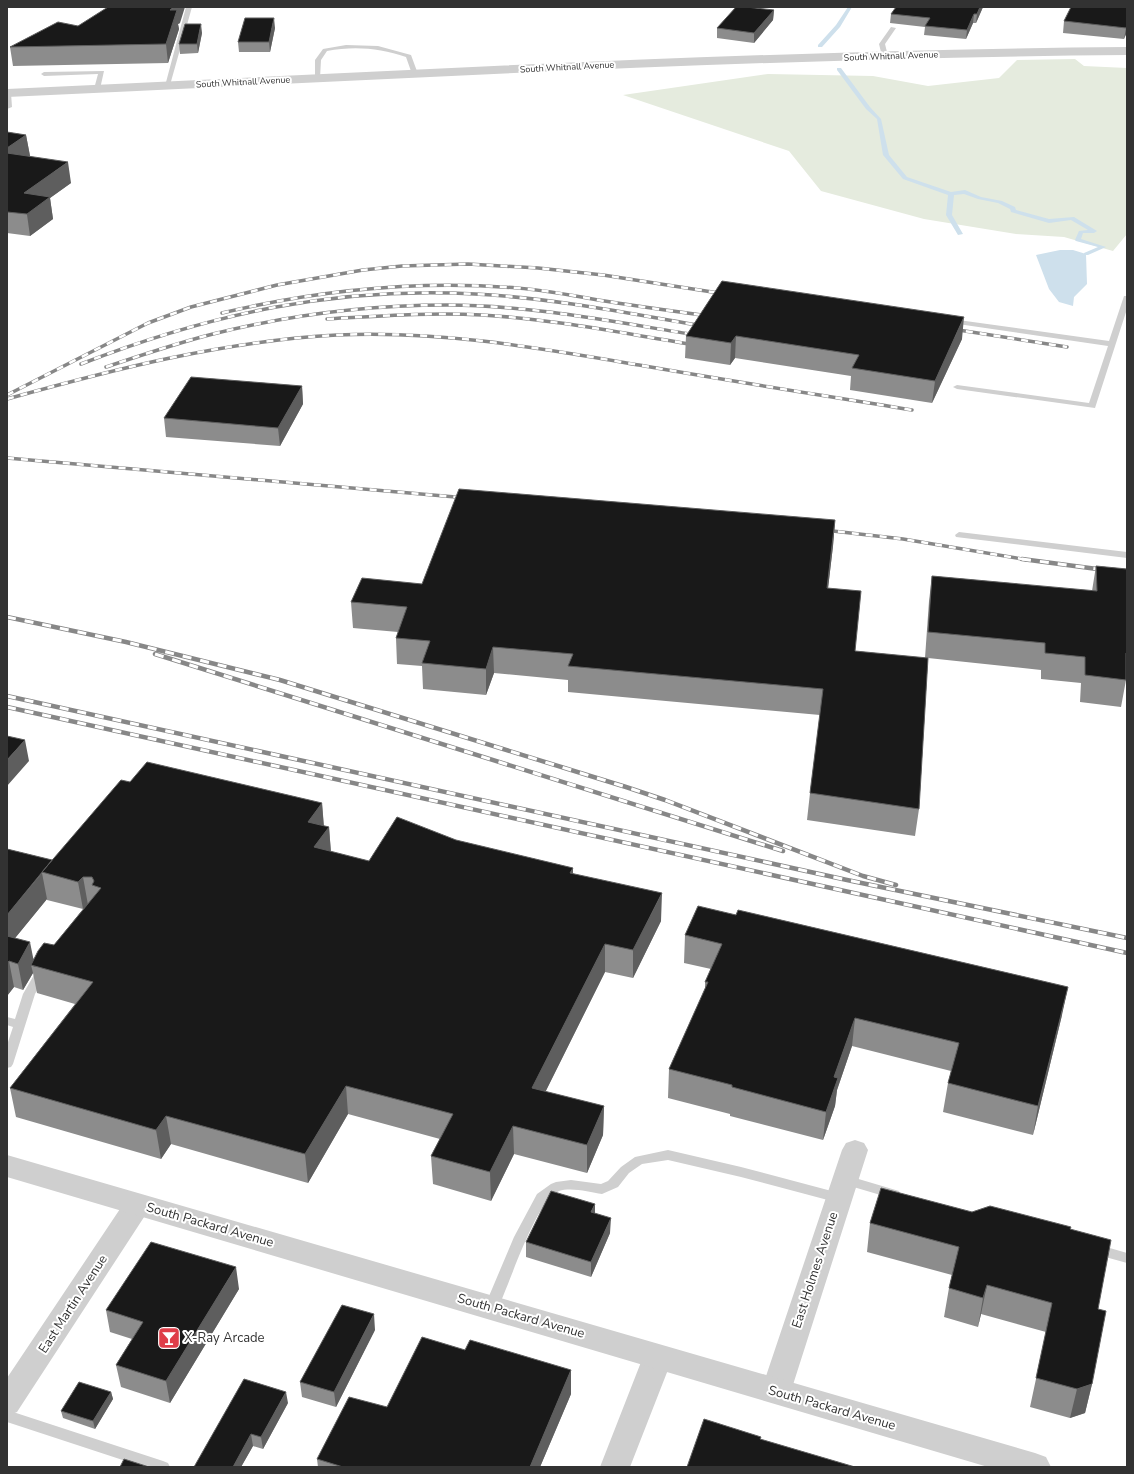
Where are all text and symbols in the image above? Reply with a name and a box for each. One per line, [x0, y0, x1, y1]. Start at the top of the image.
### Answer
street label: South Whitnall Avenue [844, 48, 939, 64]
street label: South Whitnall Avenue [519, 59, 615, 75]
street label: South Whitnall Avenue [195, 74, 291, 90]
street label: South Packard Avenue [144, 1198, 276, 1252]
street label: East Holmes Avenue [788, 1209, 842, 1330]
street label: East Martin Avenue [34, 1251, 112, 1357]
street label: South Packard Avenue [455, 1289, 587, 1343]
bar icon: X-Ray Arcade [156, 1325, 182, 1351]
place label: X-Ray Arcade [184, 1329, 265, 1347]
street label: South Packard Avenue [766, 1381, 898, 1435]

